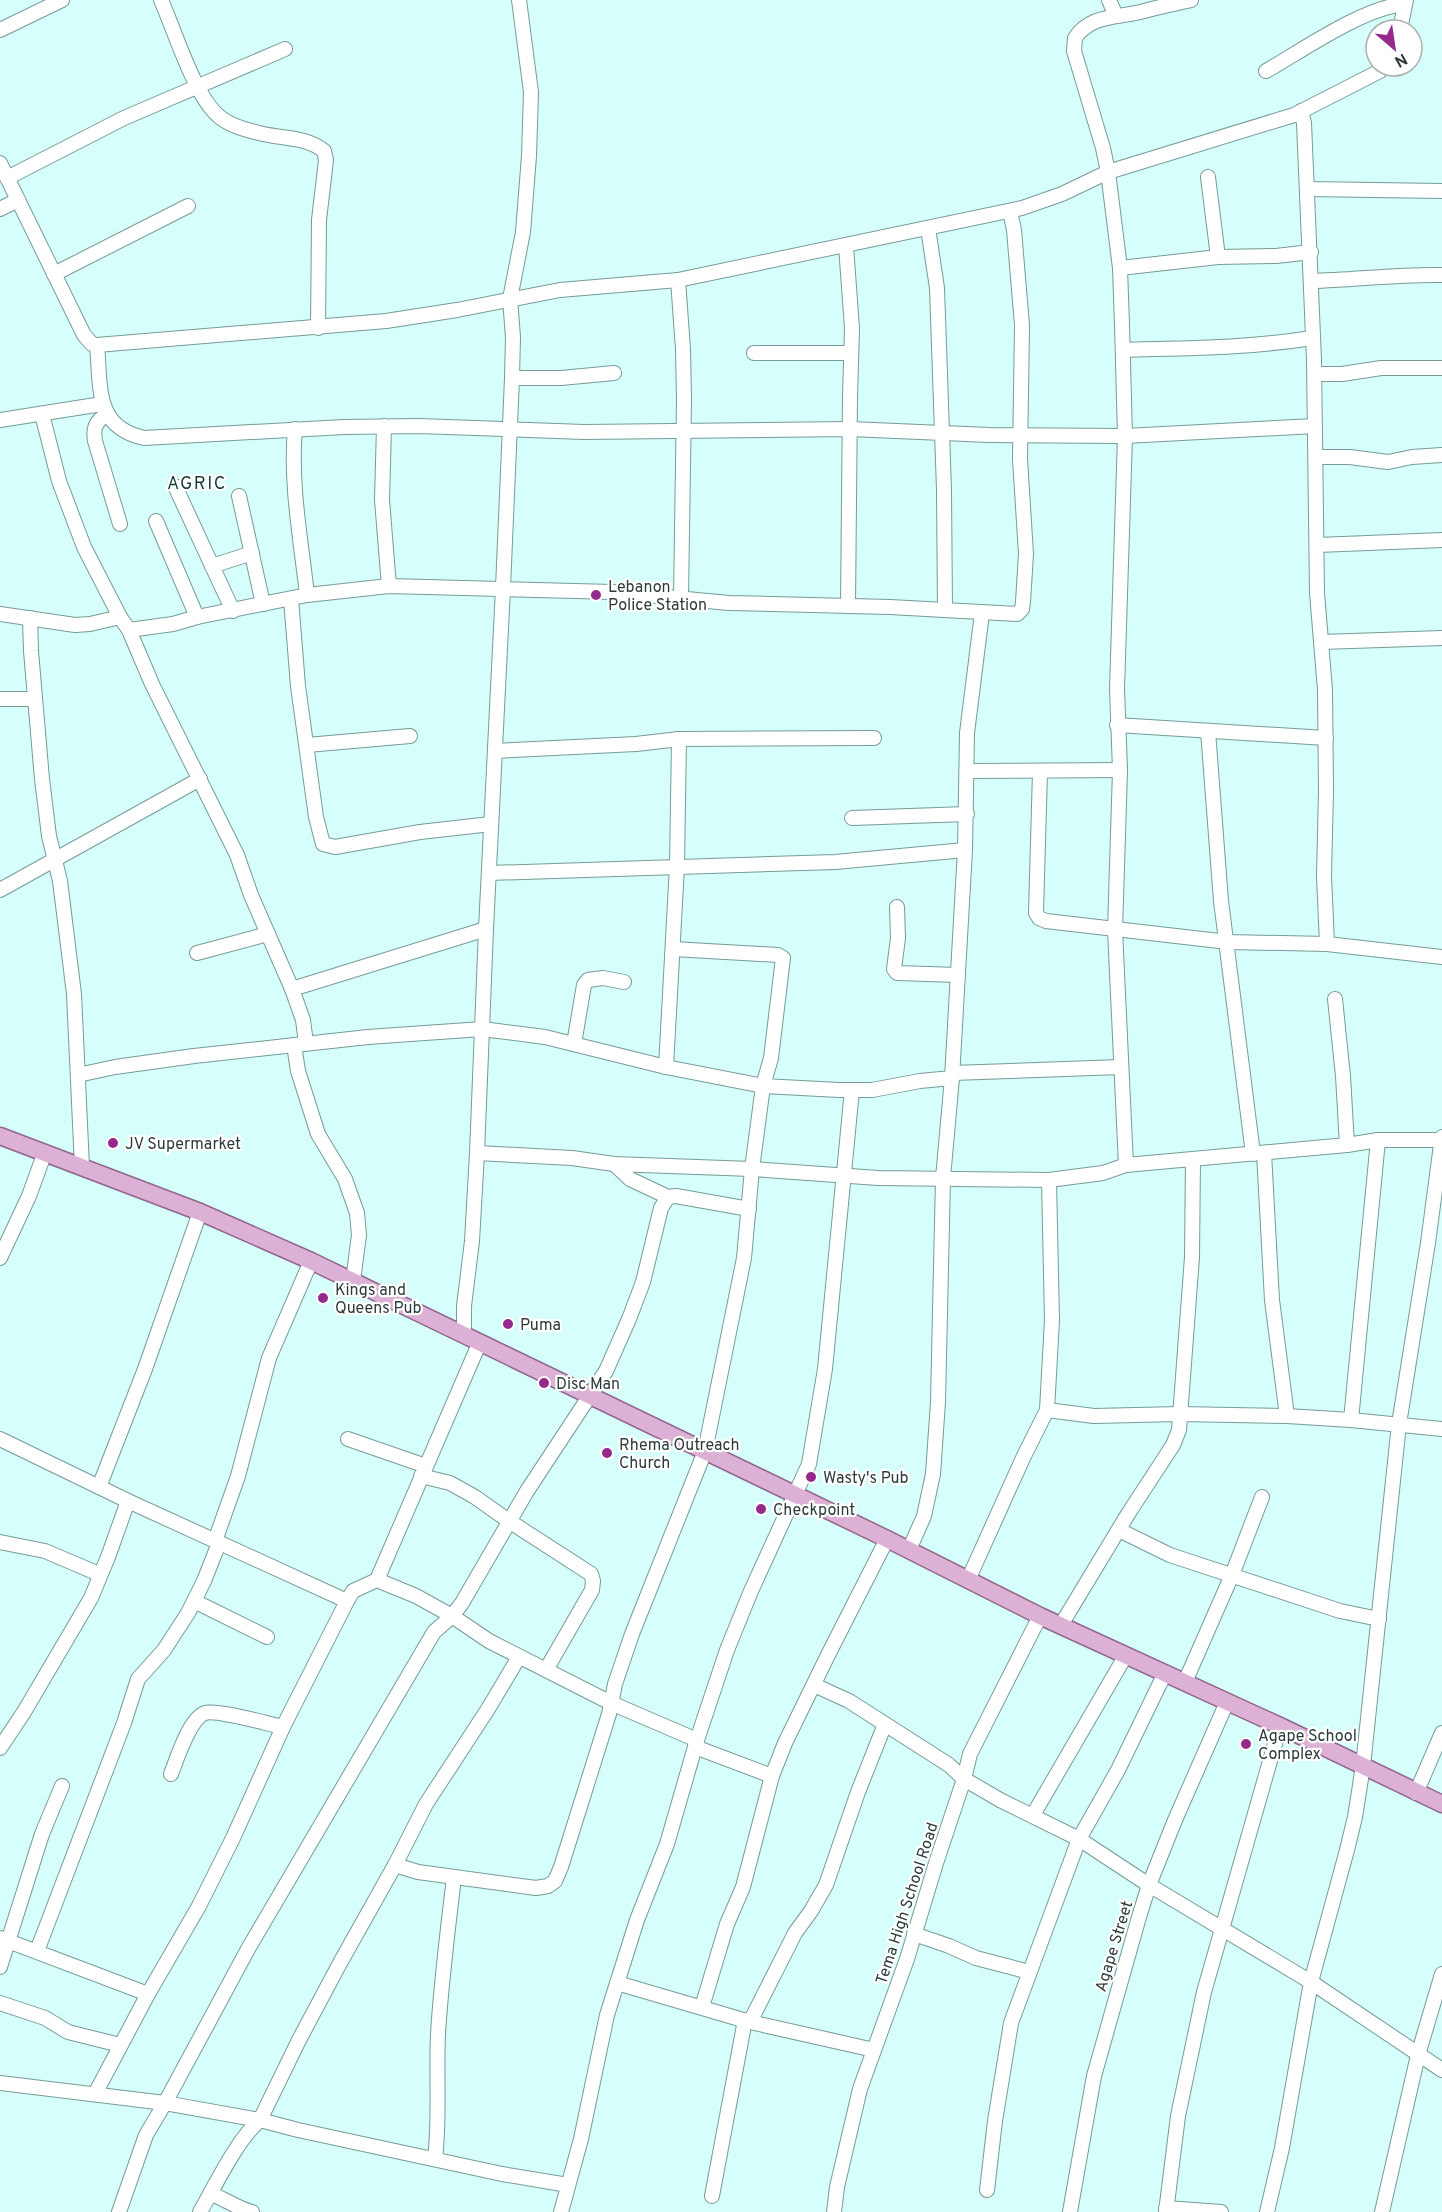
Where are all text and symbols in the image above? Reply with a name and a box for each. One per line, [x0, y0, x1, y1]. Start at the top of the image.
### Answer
north arrow [1364, 18, 1424, 78]
text: N [1390, 48, 1410, 71]
district label: AGRIC [167, 473, 227, 496]
place label: Lebanon Police Station [608, 578, 707, 616]
marker: Lebanon Police Station [589, 588, 603, 602]
place label: JV Supermarket [125, 1135, 241, 1155]
marker: JV Supermarket [106, 1136, 120, 1150]
place label: Kings and Queens Pub [335, 1281, 421, 1319]
marker: Kings and Queens Pub [316, 1291, 330, 1305]
place label: Puma [520, 1316, 561, 1336]
marker: Puma [501, 1317, 515, 1331]
place label: Disc Man [556, 1375, 620, 1395]
marker: Disc Man [537, 1376, 551, 1390]
place label: Rhema Outreach Church [619, 1436, 740, 1474]
marker: Rhema Outreach Church [600, 1446, 614, 1460]
place label: Wasty's Pub [823, 1469, 909, 1489]
marker: Wasty's Pub [804, 1470, 818, 1484]
place label: Checkpoint [773, 1501, 855, 1521]
marker: Checkpoint [754, 1502, 768, 1516]
place label: Agape School Complex [1258, 1727, 1357, 1765]
marker: Agape School Complex [1239, 1737, 1253, 1751]
street label: Tema High School Road [872, 1820, 944, 1987]
street label: Agape Street [1092, 1899, 1138, 1995]

